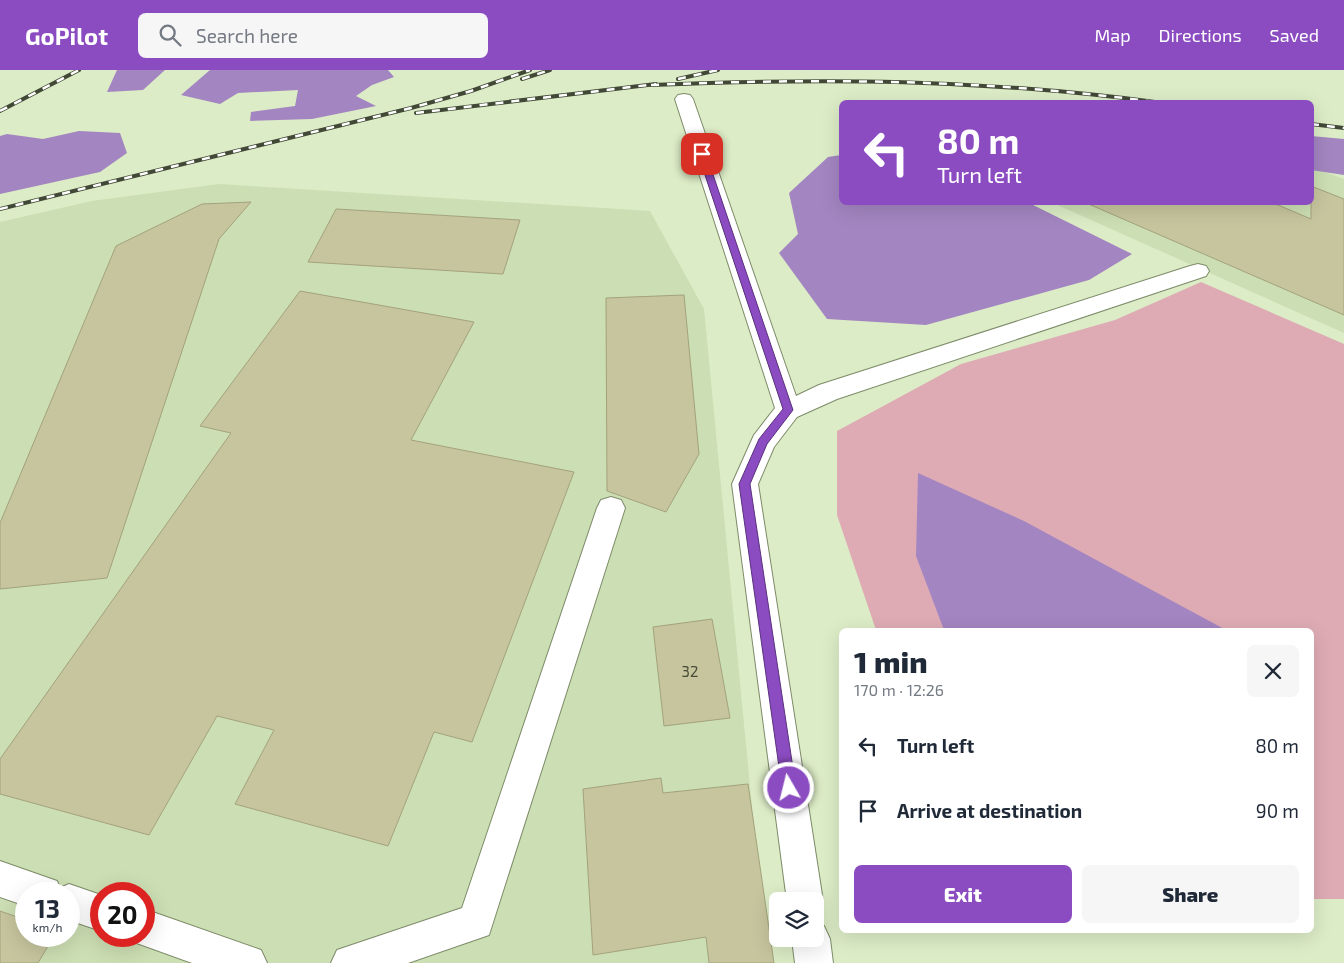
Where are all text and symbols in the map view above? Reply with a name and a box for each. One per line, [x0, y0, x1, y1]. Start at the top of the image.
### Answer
search box [138, 13, 488, 58]
text: GoPilot [25, 21, 108, 50]
icon: search [156, 21, 184, 49]
text: Search here [196, 24, 298, 47]
text: Map [1094, 24, 1131, 46]
text: Directions [1159, 24, 1242, 46]
text: Saved [1270, 24, 1319, 46]
text: 80 m [937, 119, 1019, 161]
icon: left [854, 120, 919, 185]
pin [681, 133, 723, 175]
icon: arrive [688, 140, 716, 168]
text: Turn left [937, 161, 1022, 187]
text: 1 min [854, 643, 928, 679]
button: close [1247, 645, 1299, 697]
house number: 32 [682, 662, 698, 680]
text: 170 m · 12:26 [854, 680, 944, 699]
icon: left [854, 732, 882, 760]
text: Turn left [897, 734, 974, 757]
text: 80 m [1255, 734, 1299, 757]
position arrow [762, 761, 814, 813]
icon: arrive [854, 797, 882, 825]
text: Arrive at destination [897, 799, 1082, 822]
text: 90 m [1256, 799, 1299, 822]
button: Exit [854, 865, 1072, 923]
button: Share [1082, 865, 1299, 923]
speed limit sign: 20 [90, 882, 155, 947]
map controls [769, 892, 824, 947]
button: layers [769, 892, 824, 947]
text: 13 [35, 893, 60, 923]
text: km/h [33, 920, 62, 934]

